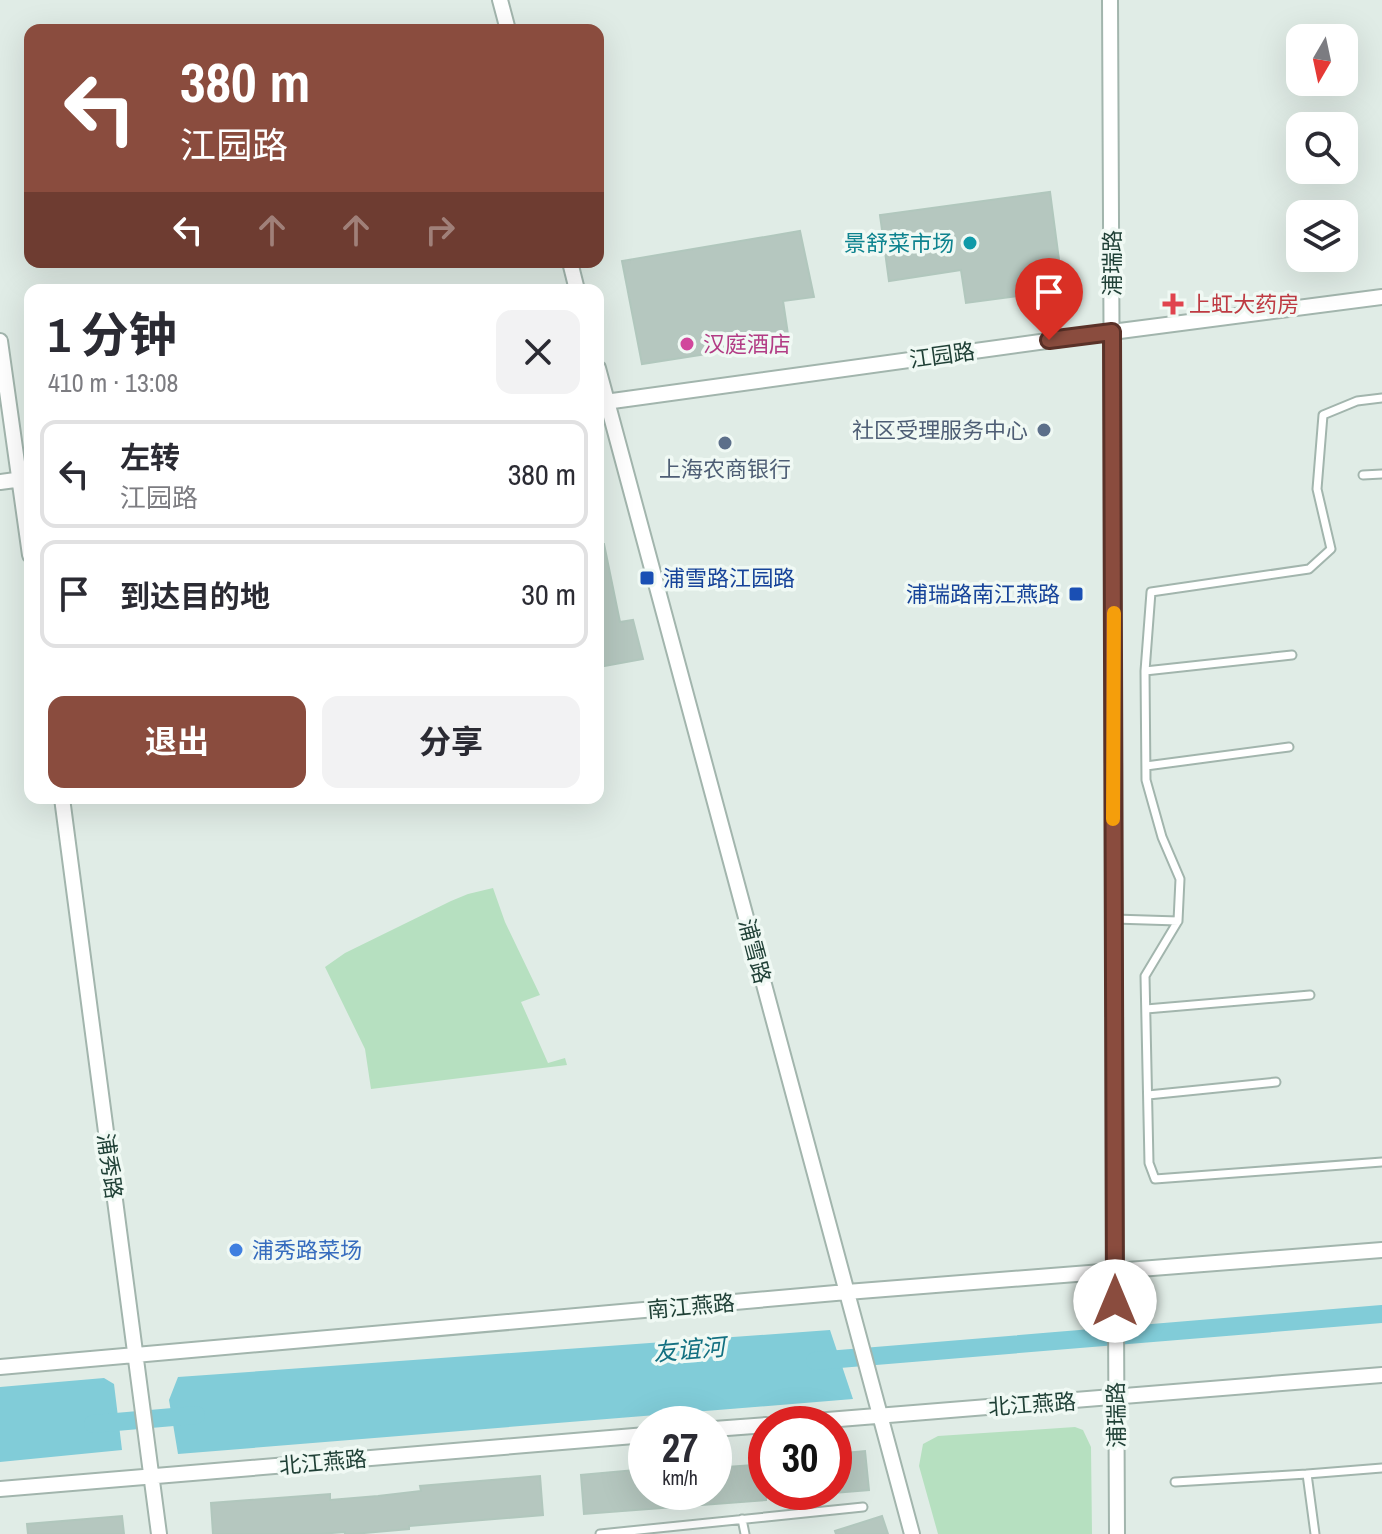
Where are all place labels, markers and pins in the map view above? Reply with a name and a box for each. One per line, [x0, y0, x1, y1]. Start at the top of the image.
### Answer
place label: 景舒菜市场 [844, 228, 954, 258]
marker: 景舒菜市场 [961, 234, 979, 252]
pin [1015, 258, 1083, 340]
place label: 上虹大药房 [1189, 289, 1299, 319]
marker: 上虹大药房 [1164, 295, 1182, 313]
place label: 汉庭酒店 [703, 329, 791, 359]
marker: 汉庭酒店 [678, 335, 696, 353]
place label: 社区受理服务中心 [852, 415, 1028, 445]
marker: 社区受理服务中心 [1035, 421, 1053, 439]
marker: 上海农商银行 [716, 434, 734, 452]
place label: 上海农商银行 [659, 454, 791, 484]
place label: 浦雪路江园路 [663, 563, 795, 593]
marker: 浦雪路江园路 [638, 569, 656, 587]
place label: 浦瑞路南江燕路 [906, 579, 1060, 609]
marker: 浦瑞路南江燕路 [1067, 585, 1085, 603]
place label: 浦秀路菜场 [252, 1235, 362, 1265]
marker: 浦秀路菜场 [227, 1241, 245, 1259]

